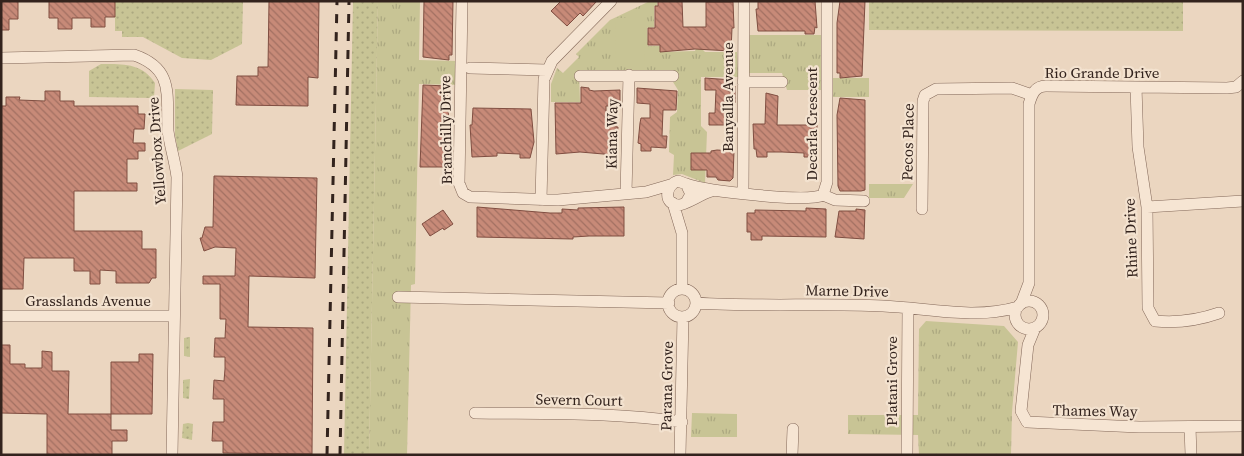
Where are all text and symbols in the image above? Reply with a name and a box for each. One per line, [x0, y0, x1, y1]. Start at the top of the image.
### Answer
street label: Banyalla Avenue [717, 42, 738, 152]
street label: Rio Grande Drive [1045, 62, 1160, 83]
street label: Decarla Crescent [801, 67, 822, 181]
street label: Branchilly Drive [434, 75, 457, 185]
street label: Yellowbox Drive [142, 96, 171, 206]
street label: Kiana Way [600, 98, 623, 169]
street label: Pecos Place [896, 103, 919, 181]
street label: Rhine Drive [1119, 198, 1142, 278]
street label: Marne Drive [805, 279, 889, 302]
street label: Grasslands Avenue [25, 290, 151, 311]
street label: Platani Grove [881, 336, 902, 426]
street label: Parana Grove [655, 341, 678, 431]
street label: Severn Court [535, 388, 623, 411]
street label: Thames Way [1052, 399, 1138, 422]

